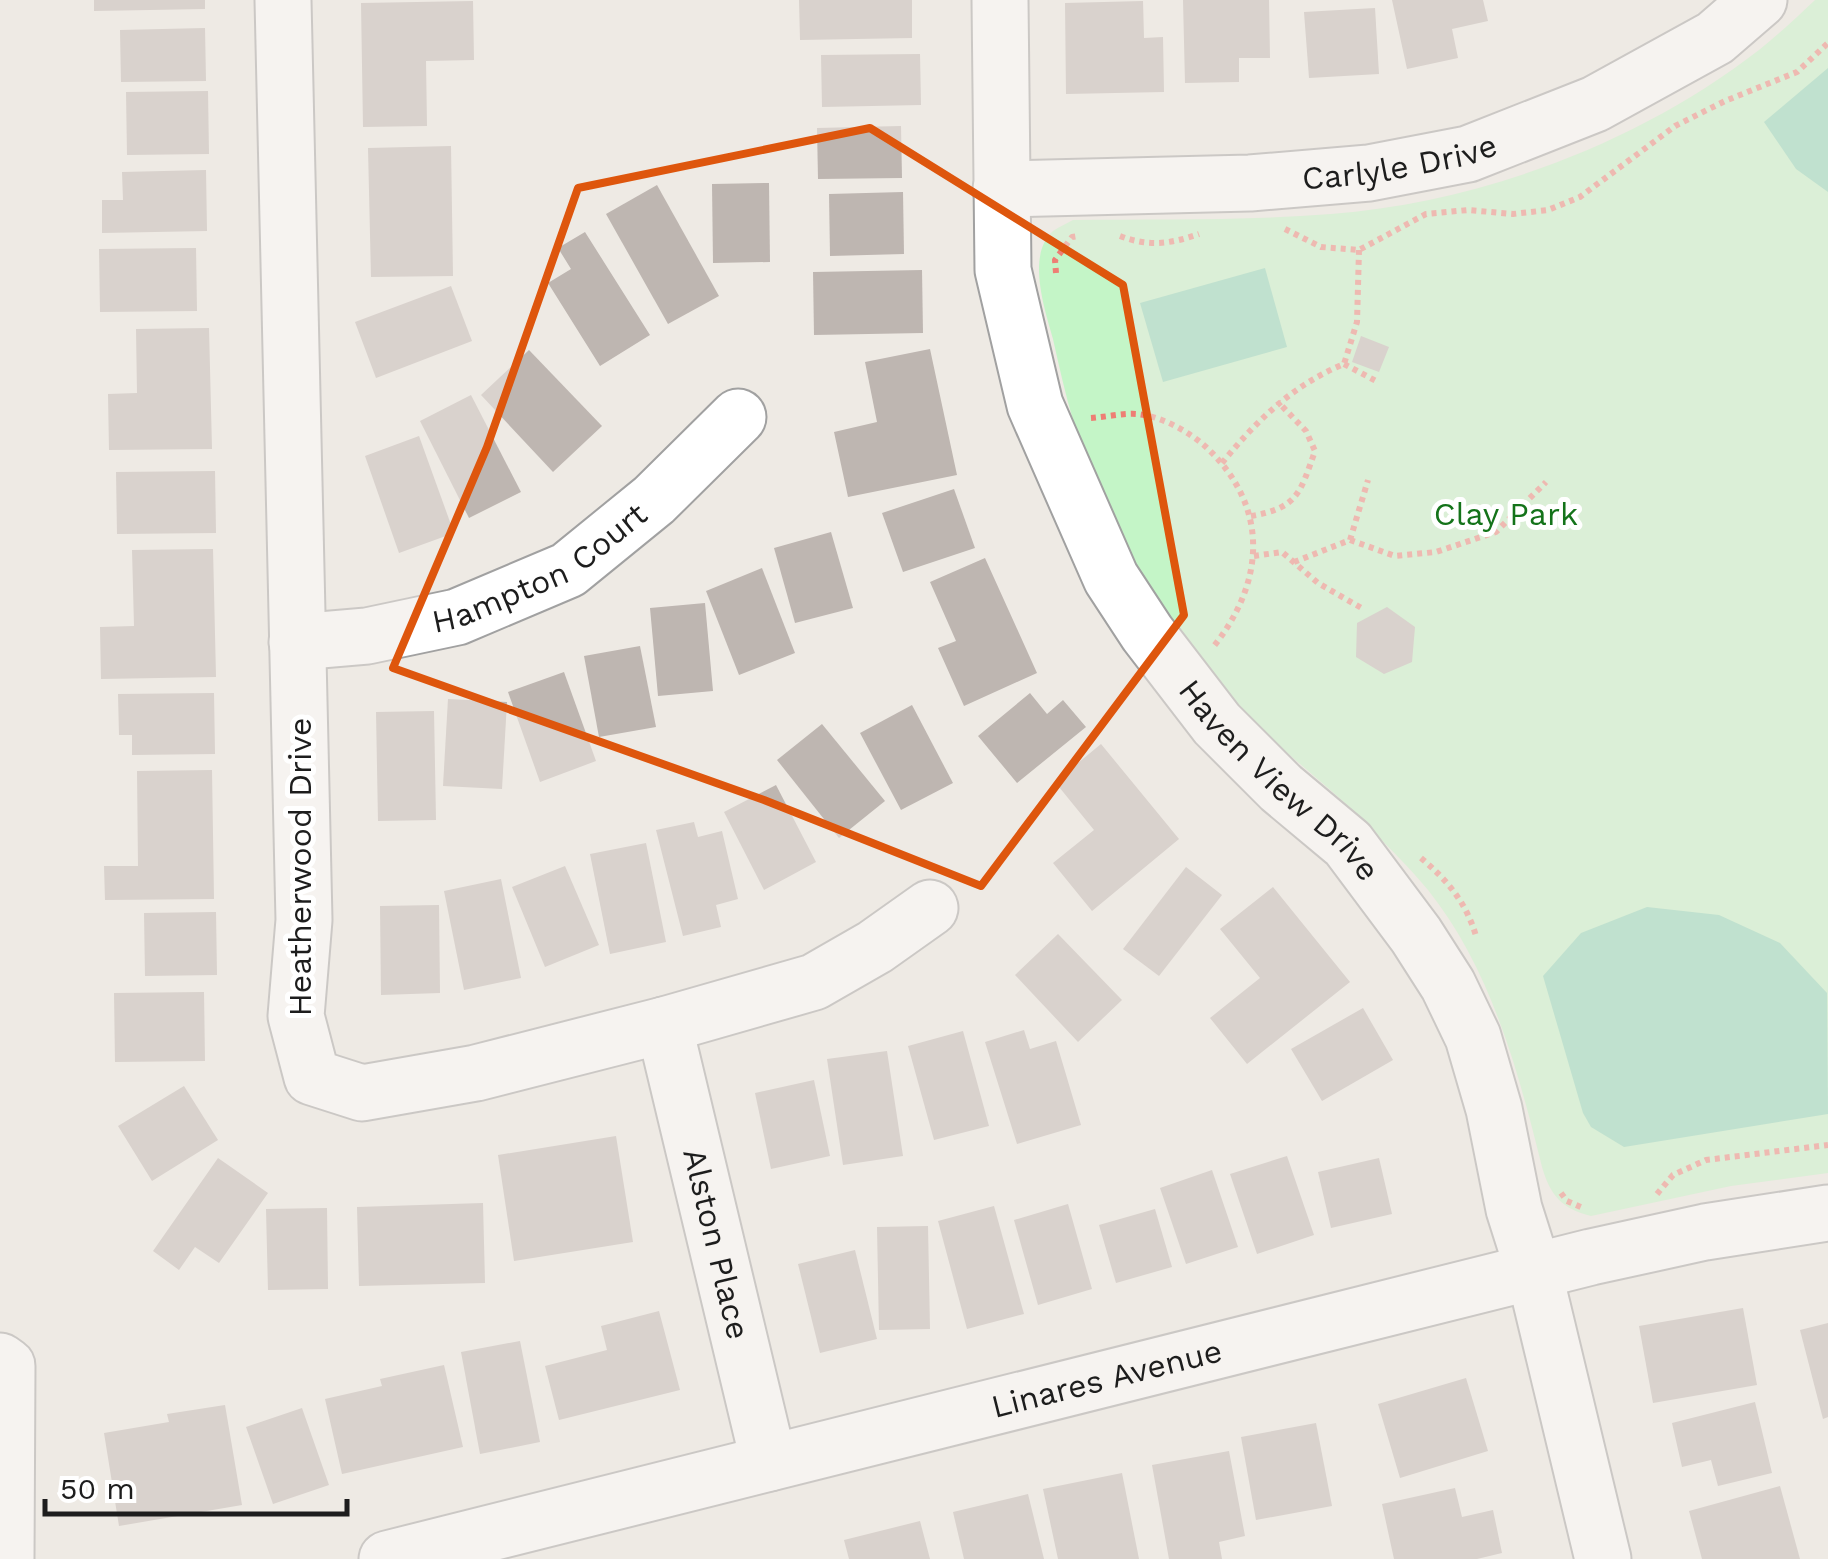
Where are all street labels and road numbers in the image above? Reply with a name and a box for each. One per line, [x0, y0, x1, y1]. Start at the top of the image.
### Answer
street label: Carlyle Drive [1300, 126, 1502, 198]
street label: Hampton Court [429, 495, 654, 641]
street label: Haven View Drive [1171, 672, 1388, 888]
street label: Heatherwood Drive [281, 717, 319, 1017]
street label: Alston Place [675, 1145, 758, 1343]
street label: Linares Avenue [987, 1331, 1226, 1426]

